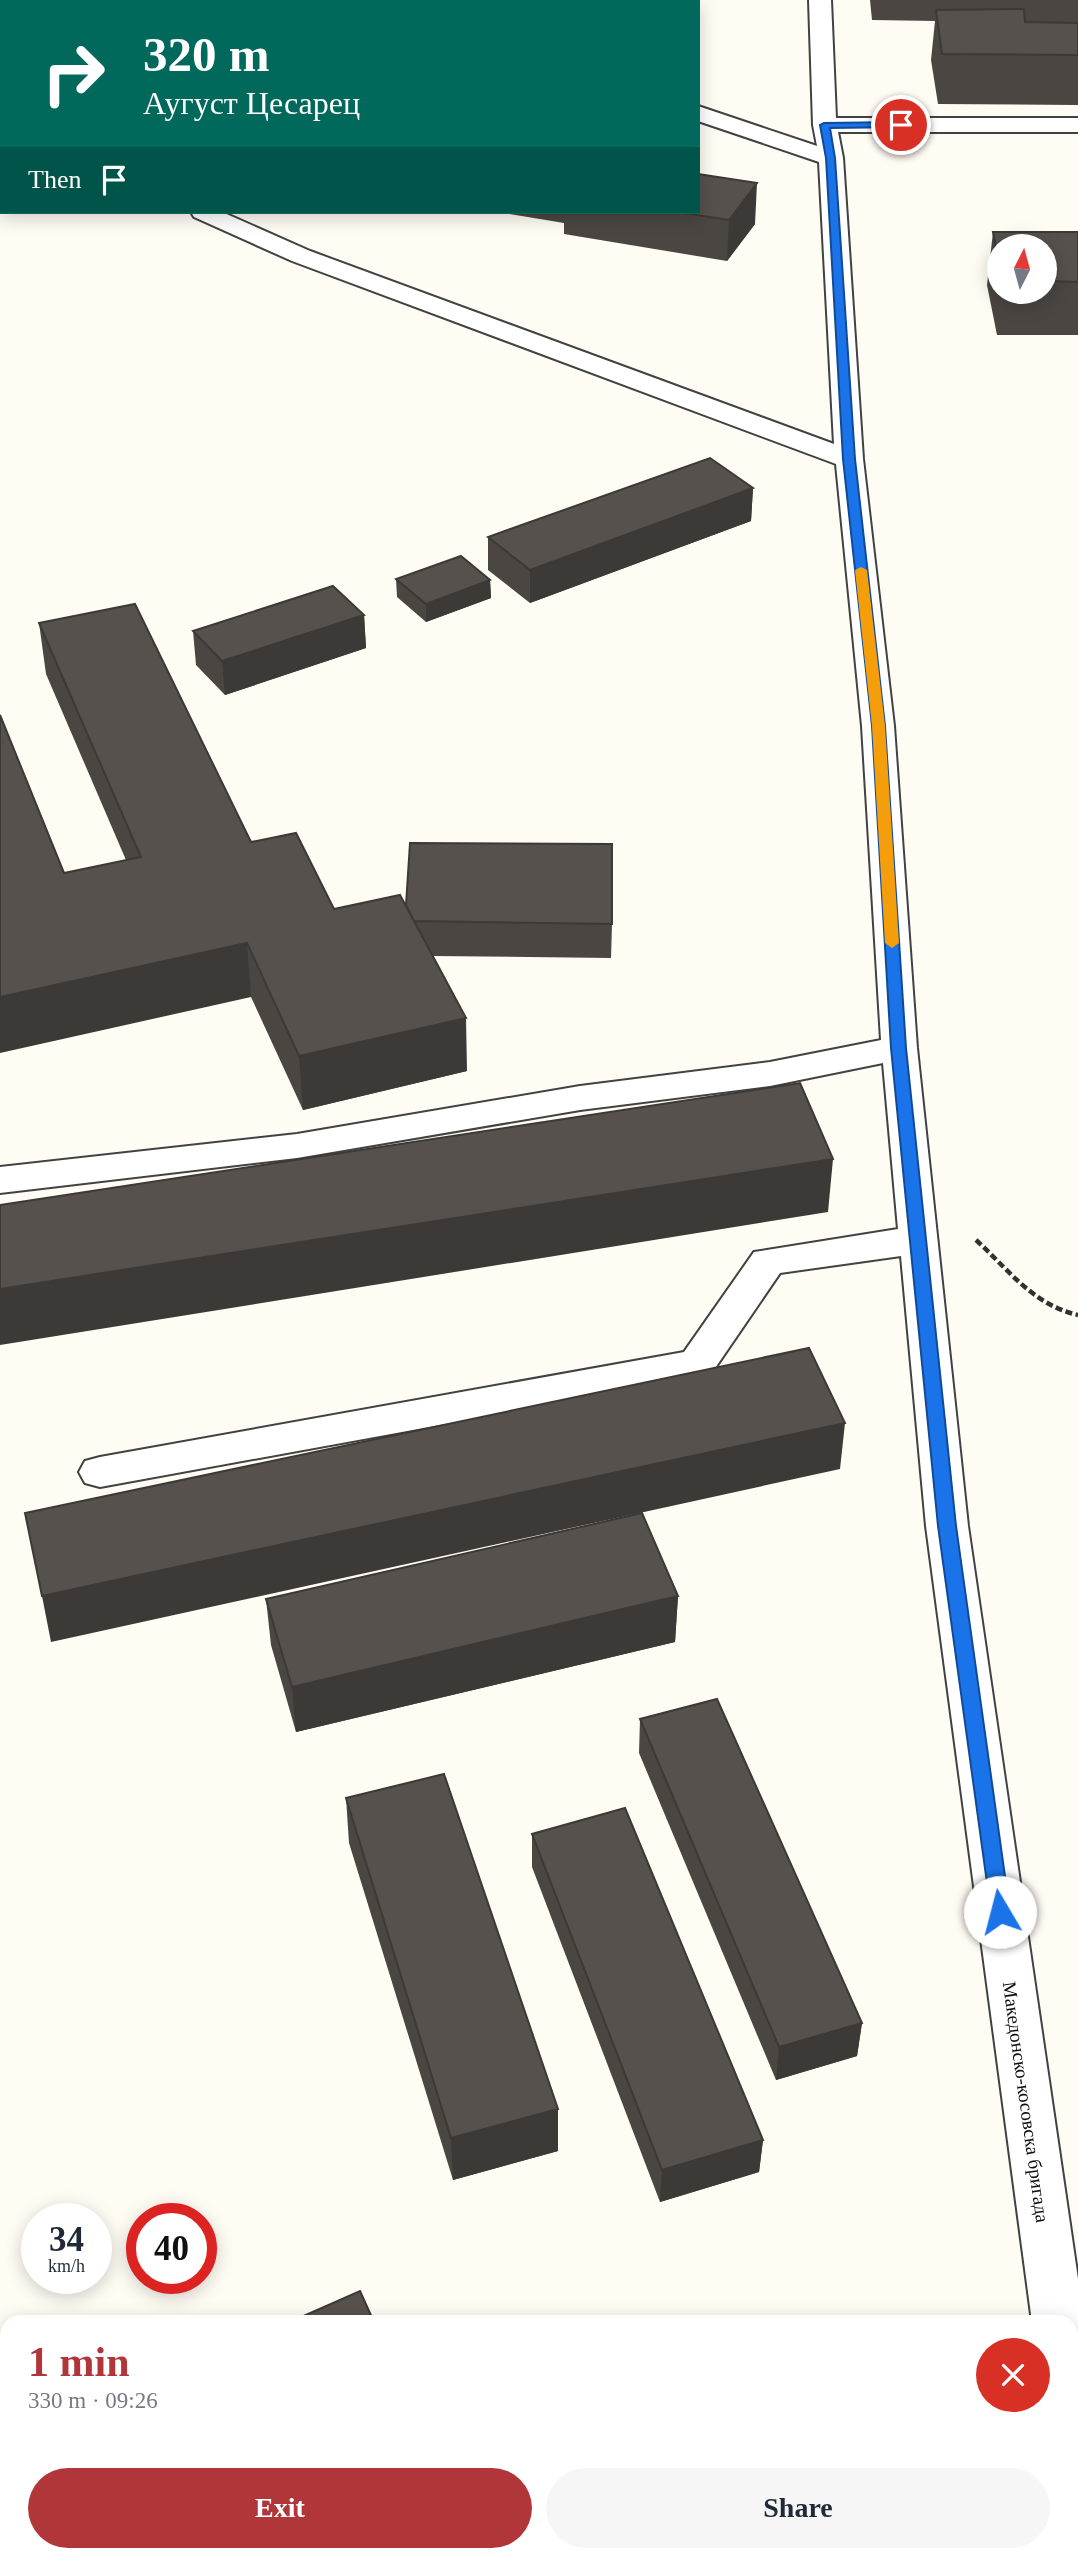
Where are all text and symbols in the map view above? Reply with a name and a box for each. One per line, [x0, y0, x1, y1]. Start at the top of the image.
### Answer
text: 320 m [143, 27, 270, 82]
icon: right [28, 28, 119, 119]
text: Аугуст Цесарец [143, 85, 360, 121]
pin [871, 95, 931, 155]
icon: arrive [882, 106, 920, 144]
icon: arrive [95, 161, 133, 199]
text: Then [28, 165, 81, 194]
north arrow [987, 234, 1057, 304]
map controls [987, 234, 1057, 304]
position arrow [963, 1875, 1037, 1949]
street label: Македонско-косовска бригада [999, 1980, 1053, 2225]
speed limit sign: 40 [126, 2203, 217, 2294]
text: 34 [49, 2220, 84, 2259]
text: km/h [48, 2256, 85, 2276]
button: close [976, 2338, 1050, 2412]
text: 1 min [28, 2339, 130, 2385]
text: 330 m · 09:26 [28, 2388, 158, 2413]
button: Exit [28, 2468, 532, 2548]
button: Share [546, 2468, 1050, 2548]

